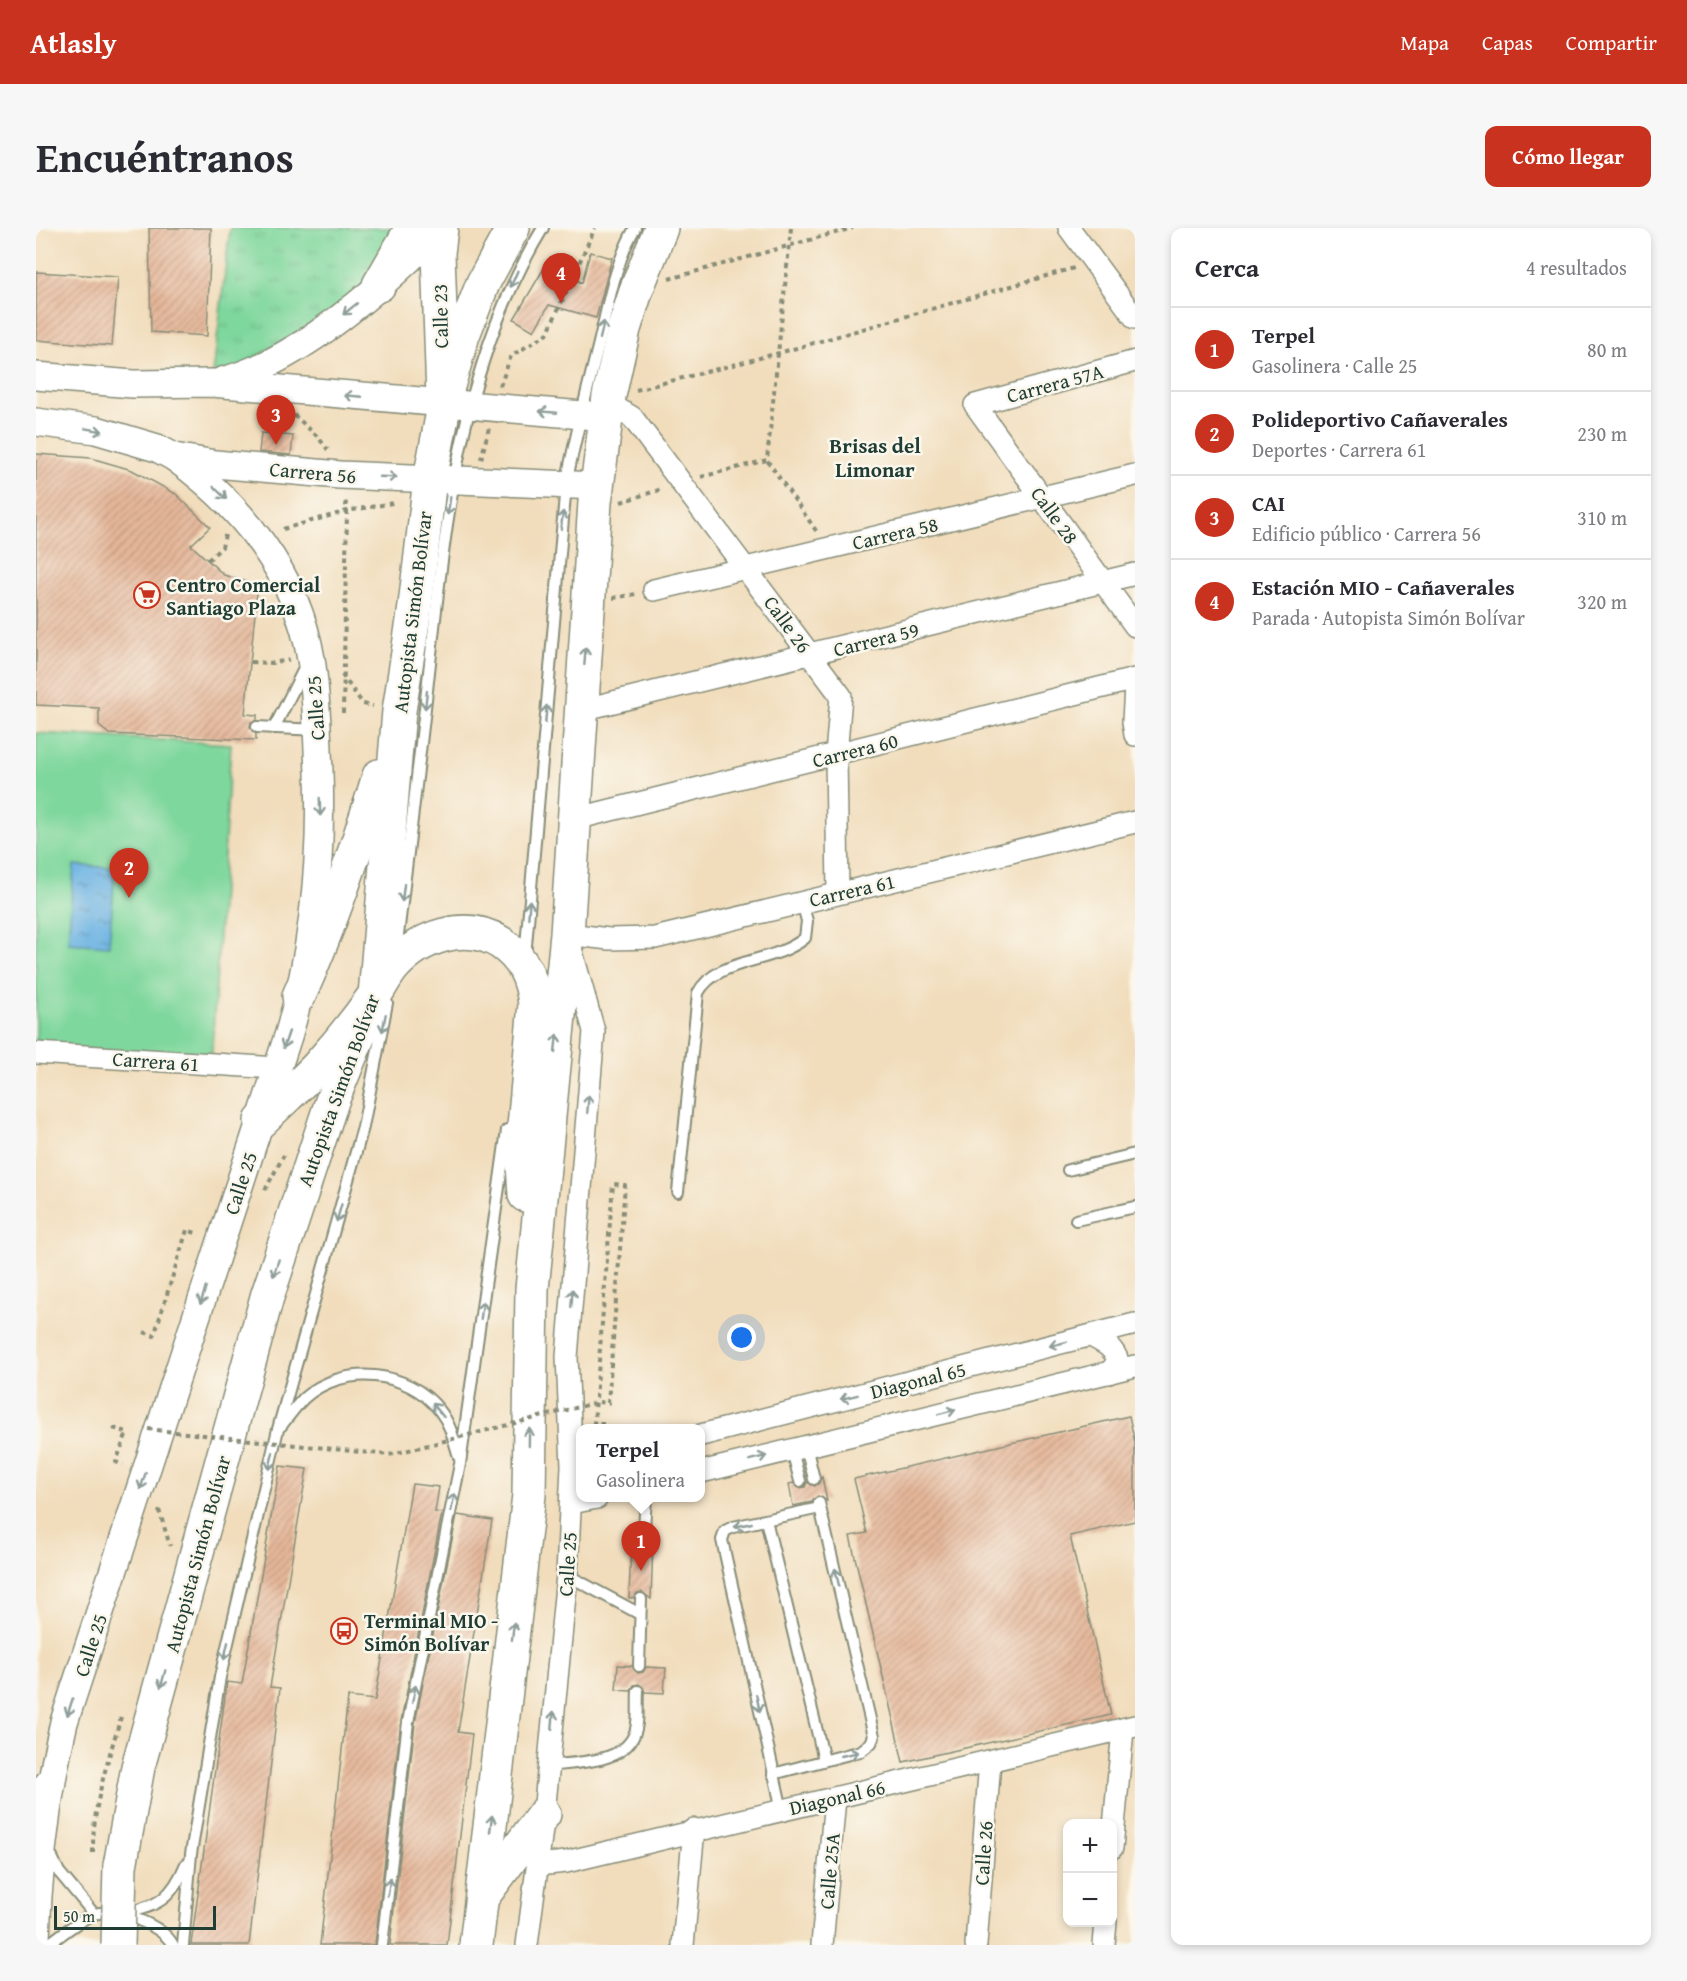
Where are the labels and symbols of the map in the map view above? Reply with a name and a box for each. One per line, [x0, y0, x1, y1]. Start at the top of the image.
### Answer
pin: 4 [542, 254, 580, 303]
one-way arrow [508, 269, 519, 288]
street label: Calle 23 [425, 283, 455, 349]
one-way arrow [343, 302, 359, 315]
one-way arrow [597, 320, 608, 340]
street label: Carrera 57A [1003, 356, 1107, 410]
one-way arrow [344, 390, 364, 401]
pin: 3 [256, 396, 296, 445]
one-way arrow [538, 406, 558, 417]
one-way arrow [84, 424, 103, 435]
district label: Brisas del Limonar [829, 430, 921, 485]
street label: Carrera 56 [268, 454, 358, 490]
one-way arrow [377, 471, 397, 483]
street label: Calle 28 [1024, 480, 1086, 550]
one-way arrow [212, 486, 227, 501]
one-way arrow [444, 496, 455, 515]
street label: Autopista Simón Bolívar [385, 509, 439, 715]
street label: Carrera 58 [849, 509, 941, 557]
one-way arrow [557, 511, 568, 531]
place label: Centro Comercial Santiago Plaza [166, 570, 320, 622]
supermarket icon: Centro Comercial Santiago Plaza [132, 580, 162, 610]
street label: Calle 26 [757, 589, 819, 659]
street label: Carrera 59 [830, 614, 922, 664]
one-way arrow [580, 647, 591, 667]
street label: Calle 25 [298, 675, 332, 741]
one-way arrow [420, 689, 431, 709]
one-way arrow [541, 705, 552, 725]
street label: Carrera 60 [809, 725, 901, 775]
one-way arrow [314, 796, 326, 816]
pin: 2 [110, 848, 148, 898]
street label: Carrera 61 [806, 866, 898, 914]
one-way arrow [397, 883, 408, 903]
one-way arrow [523, 899, 534, 919]
street label: Autopista Simón Bolívar [290, 990, 386, 1190]
one-way arrow [378, 1013, 389, 1032]
one-way arrow [280, 1030, 291, 1049]
one-way arrow [551, 1034, 562, 1054]
street label: Carrera 61 [112, 1043, 200, 1079]
one-way arrow [583, 1095, 594, 1114]
street label: Calle 25 [216, 1148, 264, 1218]
one-way arrow [333, 1203, 344, 1222]
one-way arrow [270, 1259, 281, 1277]
one-way arrow [197, 1286, 208, 1305]
one-way arrow [567, 1289, 578, 1309]
one-way arrow [477, 1300, 488, 1320]
your location [727, 1323, 756, 1352]
one-way arrow [1049, 1339, 1068, 1351]
street label: Diagonal 65 [867, 1354, 969, 1406]
one-way arrow [839, 1392, 858, 1404]
one-way arrow [432, 1403, 445, 1419]
one-way arrow [937, 1406, 956, 1418]
one-way arrow [524, 1427, 535, 1447]
street label: Autopista Simón Bolívar [157, 1452, 237, 1656]
one-way arrow [264, 1452, 276, 1471]
one-way arrow [748, 1452, 767, 1464]
one-way arrow [137, 1472, 148, 1491]
one-way arrow [448, 1493, 459, 1513]
one-way arrow [733, 1520, 753, 1531]
pin: 1 [622, 1522, 660, 1571]
street label: Calle 25 [550, 1531, 584, 1597]
one-way arrow [830, 1568, 842, 1587]
place label: Terminal MIO - Simón Bolívar [364, 1606, 498, 1658]
street label: Calle 25 [66, 1610, 114, 1680]
bus stop icon: Terminal MIO - Simón Bolívar [329, 1616, 359, 1646]
one-way arrow [508, 1621, 519, 1641]
one-way arrow [220, 1641, 232, 1660]
one-way arrow [156, 1669, 168, 1688]
one-way arrow [409, 1684, 420, 1704]
one-way arrow [753, 1693, 764, 1712]
one-way arrow [63, 1697, 74, 1716]
one-way arrow [548, 1711, 559, 1731]
one-way arrow [840, 1748, 860, 1759]
street label: Diagonal 66 [786, 1772, 888, 1822]
one-way arrow [486, 1815, 497, 1835]
street label: Calle 26 [966, 1820, 1000, 1886]
street label: Calle 25A [811, 1832, 847, 1910]
one-way arrow [384, 1877, 395, 1897]
scale bar [54, 1903, 216, 1930]

